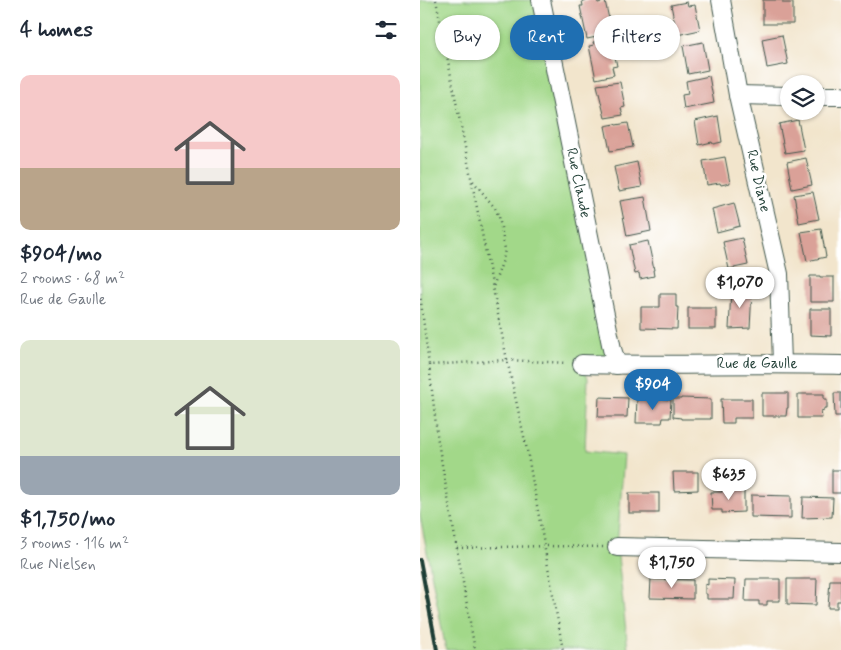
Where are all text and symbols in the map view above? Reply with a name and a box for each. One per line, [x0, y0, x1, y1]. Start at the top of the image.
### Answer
chip: Buy [435, 15, 500, 60]
chip: Rent [510, 15, 584, 60]
chip: Filters [594, 15, 680, 60]
text: 4 homes [20, 16, 93, 44]
icon: filters [372, 16, 400, 44]
map controls [780, 75, 825, 120]
button: layers [780, 75, 825, 120]
icon: home [165, 108, 255, 198]
street label: Rue Claude [561, 146, 595, 220]
street label: Rue Diane [741, 148, 775, 214]
text: $904/mo [20, 240, 102, 268]
pin: $1,070 [699, 266, 781, 309]
text: 2 rooms · 68 m² [20, 268, 125, 289]
text: $1,070 [716, 272, 764, 293]
text: Rue de Gaulle [20, 289, 106, 310]
street label: Rue de Gaulle [717, 354, 798, 374]
pin: $904 [623, 368, 683, 411]
icon: home [165, 373, 255, 463]
text: $904 [635, 374, 671, 395]
pin: $635 [699, 458, 759, 501]
text: $635 [712, 464, 746, 485]
text: $1,750/mo [20, 505, 115, 533]
text: 3 rooms · 116 m² [20, 533, 129, 554]
pin: $1,750 [631, 546, 713, 589]
text: $1,750 [649, 552, 695, 573]
text: Rue Nielsen [20, 554, 96, 575]

